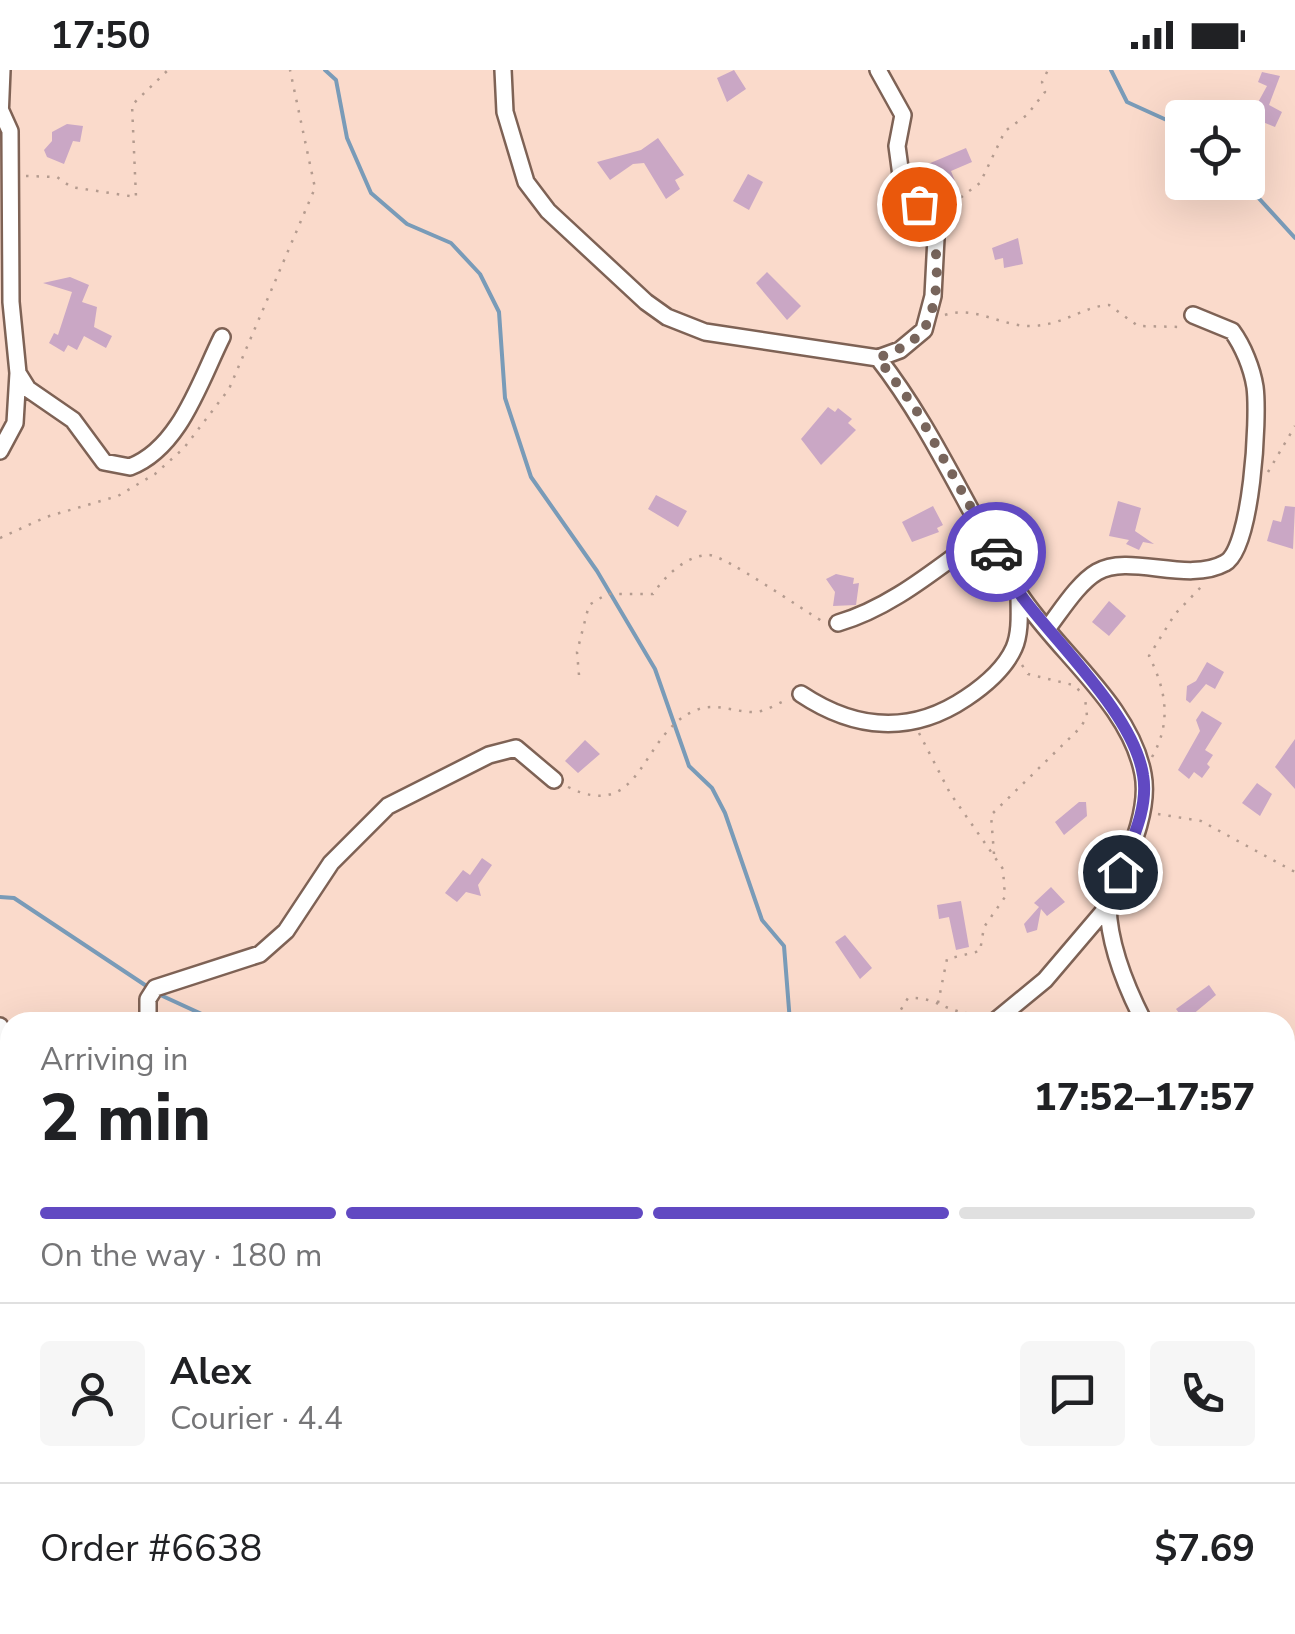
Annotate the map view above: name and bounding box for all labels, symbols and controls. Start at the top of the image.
text: 17:50 [50,10,151,61]
map controls [1165,100,1265,200]
button: locate [1165,100,1265,200]
pin [877,162,962,247]
icon: bag [892,177,947,232]
courier [946,502,1046,602]
icon: car [969,525,1024,580]
pin [1078,830,1163,915]
icon: home [1093,845,1148,900]
text: Arriving in [40,1038,188,1081]
text: 17:52–17:57 [1034,1072,1255,1123]
text: 2 min [40,1074,211,1163]
text: On the way · 180 m [40,1234,322,1277]
button: person [40,1341,145,1446]
button: chat [1020,1341,1125,1446]
button: phone [1150,1341,1255,1446]
text: Alex [170,1346,251,1397]
text: Courier · 4.4 [170,1397,343,1440]
text: Order #6638 [40,1523,262,1574]
text: $7.69 [1154,1523,1255,1574]

